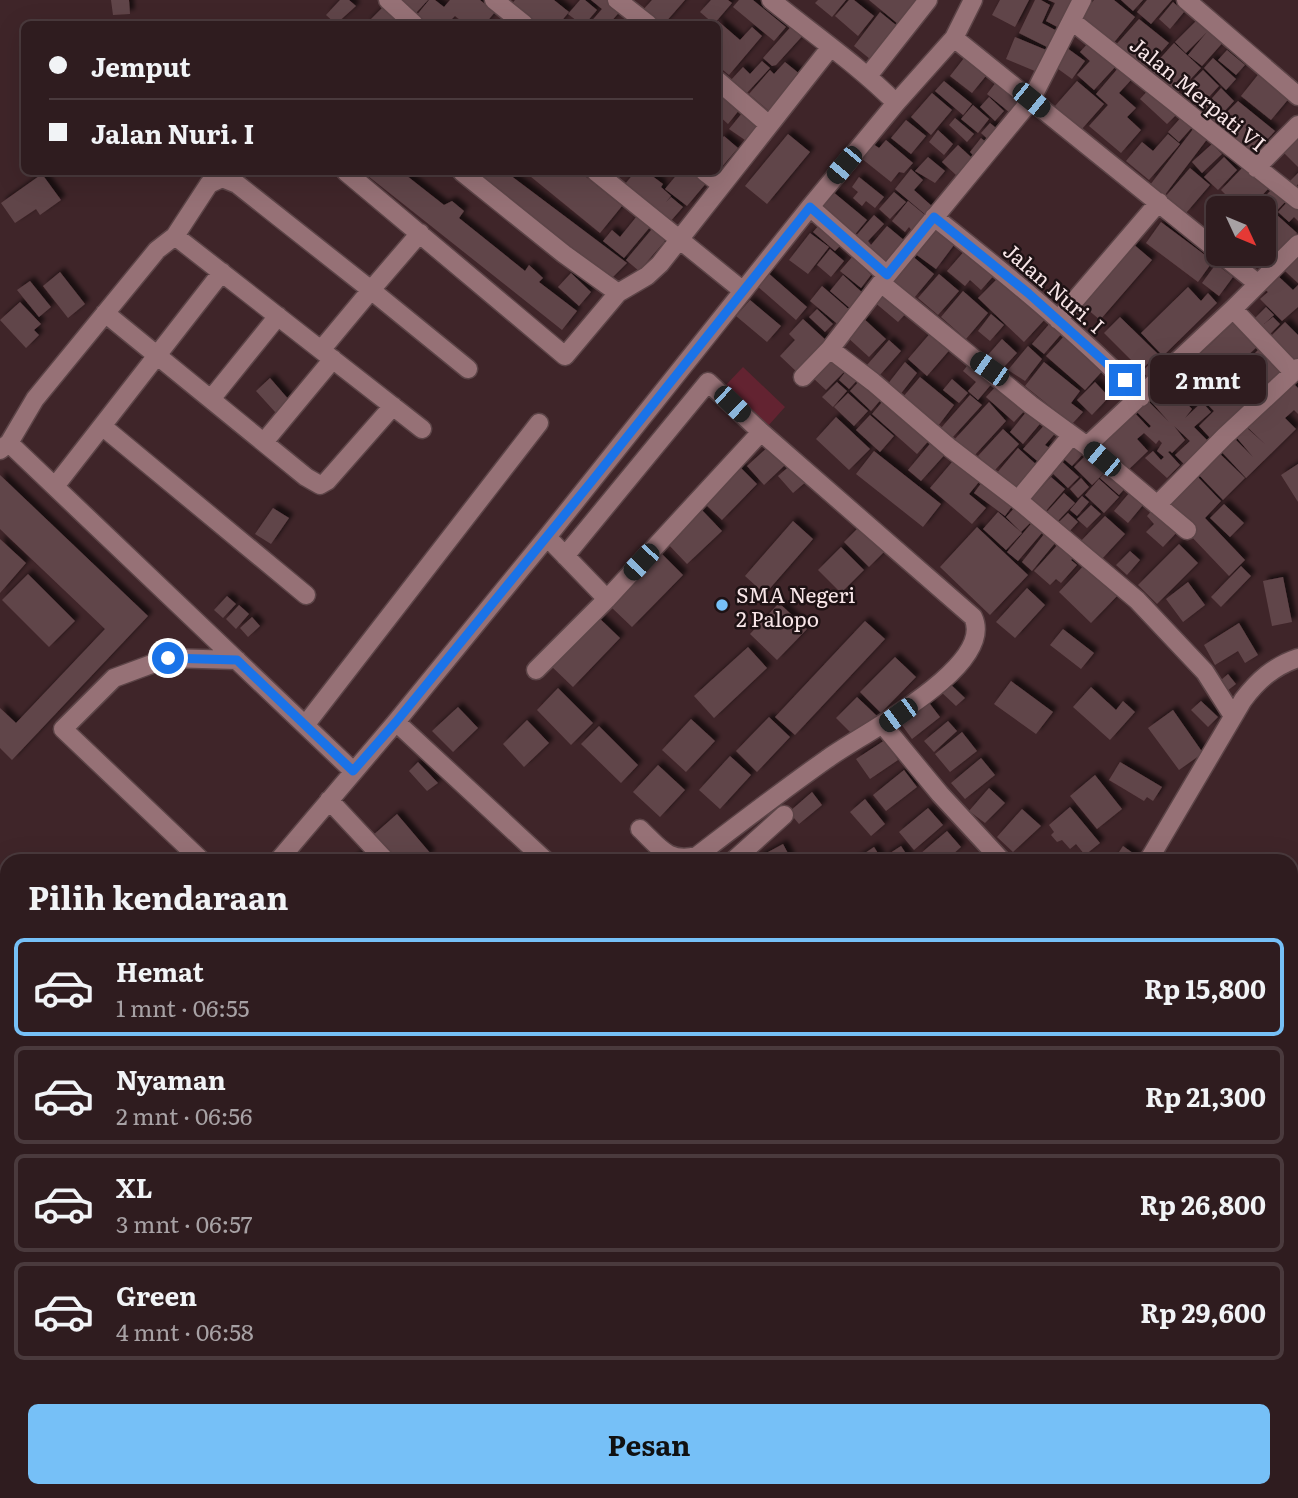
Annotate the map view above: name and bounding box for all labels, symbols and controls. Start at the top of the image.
street label: Jalan Merpati VI [1124,28,1274,158]
text: Jemput [91,46,191,85]
car [1009,79,1054,121]
text: Jalan Nuri. I [91,113,254,152]
car [823,142,866,188]
north arrow [1206,196,1276,266]
map controls [1206,196,1276,266]
street label: Jalan Nuri. I [998,234,1112,340]
car [966,348,1013,390]
callout: 2 mnt [1150,356,1265,404]
text: 2 mnt [1175,362,1241,396]
route end [1109,364,1141,396]
car [710,382,755,426]
car [1080,437,1125,481]
car [619,539,664,585]
place label: SMA Negeri 2 Palopo [736,578,855,633]
marker: SMA Negeri 2 Palopo [714,597,730,613]
route start [152,642,184,674]
car [875,694,922,736]
text: Pilih kendaraan [28,872,288,920]
text: Hemat [116,951,204,990]
icon: car [32,956,95,1019]
text: Rp 15,800 [1144,968,1266,1007]
text: 1 mnt · 06:55 [116,990,249,1024]
text: Nyaman [116,1059,226,1098]
icon: car [32,1064,95,1127]
text: Rp 21,300 [1145,1076,1266,1115]
text: 2 mnt · 06:56 [116,1098,252,1132]
text: XL [116,1167,153,1206]
icon: car [32,1172,95,1235]
text: Rp 26,800 [1140,1184,1266,1223]
text: 3 mnt · 06:57 [116,1206,252,1240]
text: Green [116,1275,197,1314]
icon: car [32,1280,95,1343]
text: Rp 29,600 [1140,1292,1266,1331]
text: 4 mnt · 06:58 [116,1314,254,1348]
button: Pesan [28,1404,1270,1484]

